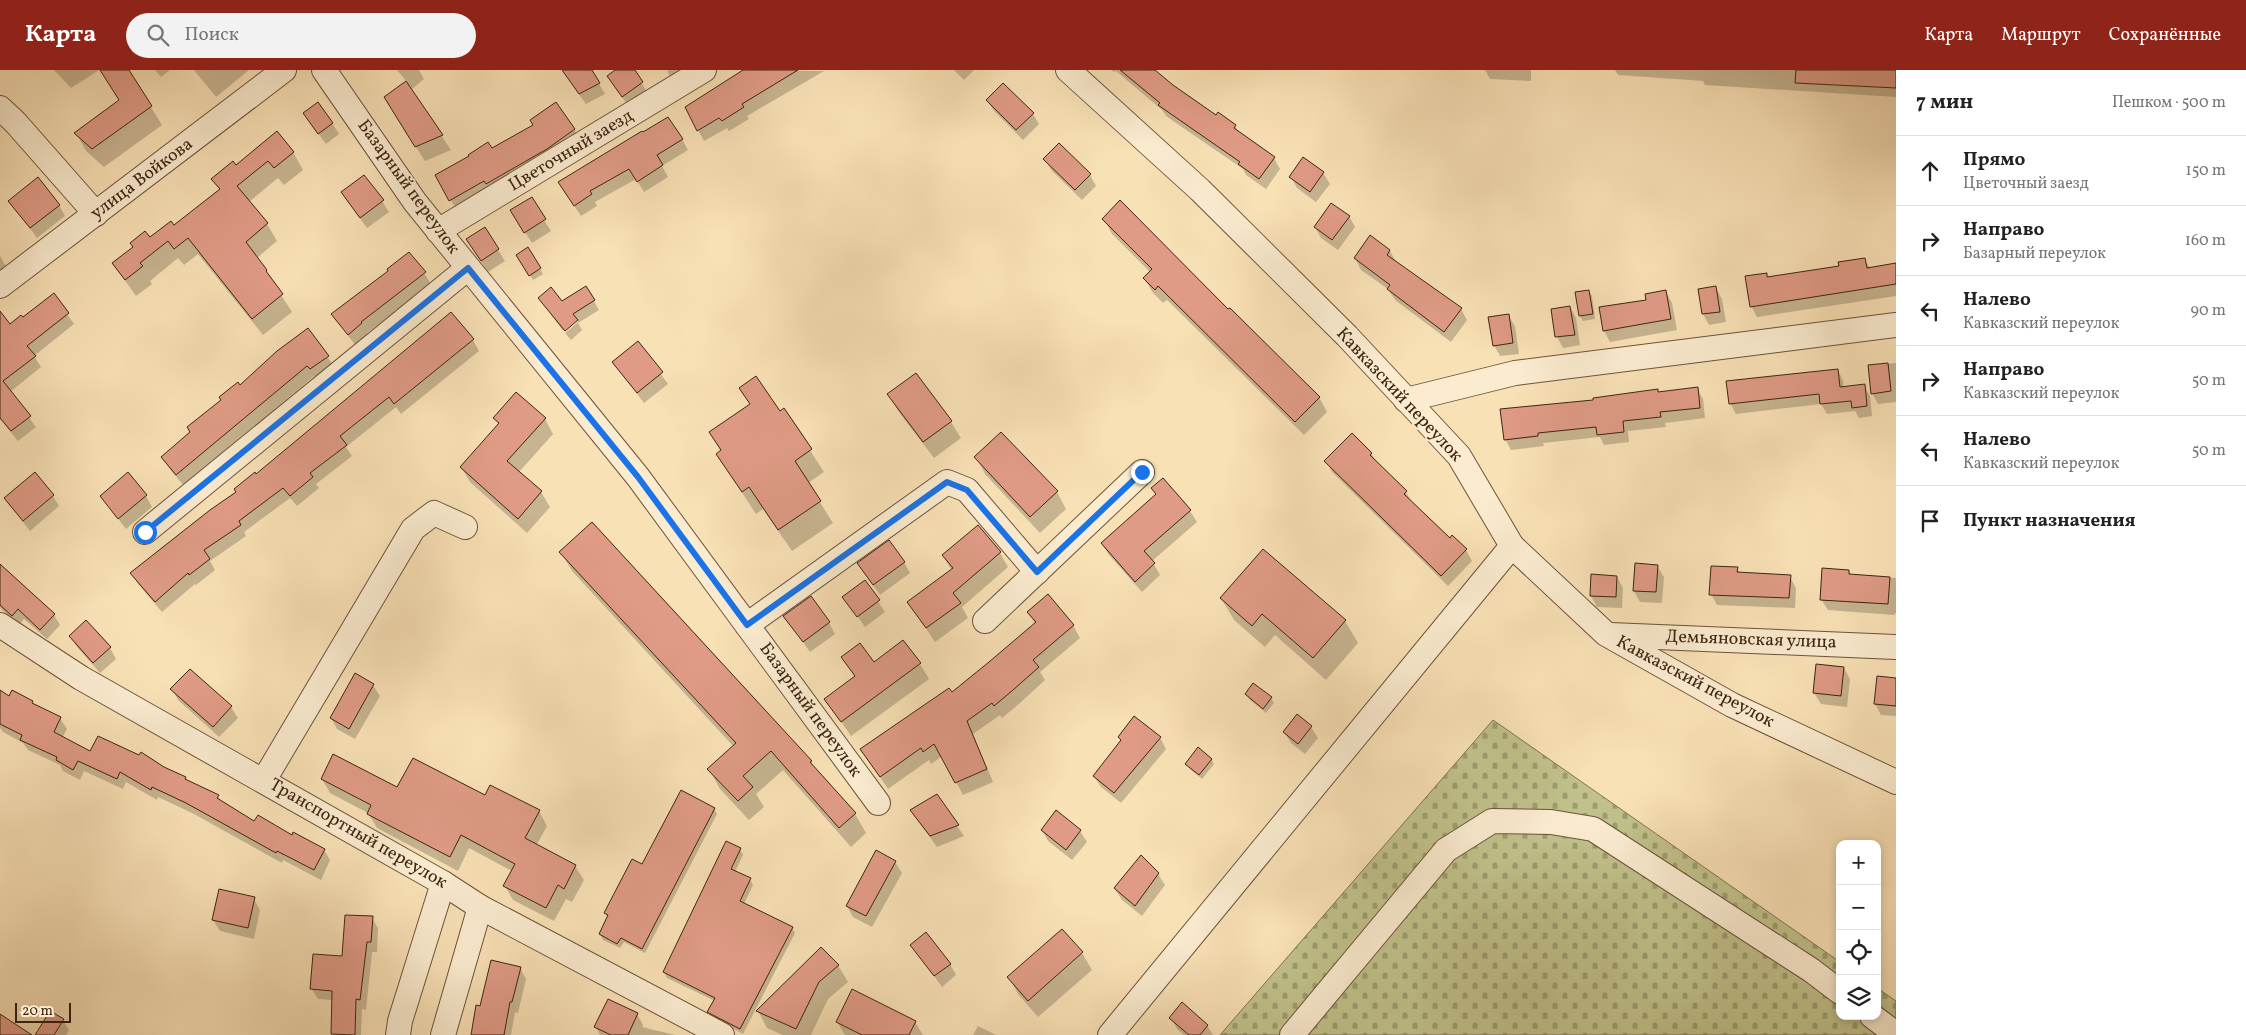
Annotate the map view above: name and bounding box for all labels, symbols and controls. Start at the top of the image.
search box [126,13,476,58]
text: Карта [25,18,96,52]
icon: search [144,21,172,49]
text: Поиск [184,22,239,48]
text: Карта [1924,23,1973,48]
text: Маршрут [2001,23,2081,48]
text: Сохранённые [2109,23,2221,48]
text: 7 мин [1916,88,1973,117]
text: Пешком · 500 m [2112,92,2226,114]
street label: Цветочный заезд [504,104,638,198]
street label: Базарный переулок [351,115,466,260]
street label: улица Войкова [86,132,198,226]
text: Прямо [1963,147,2025,173]
icon: ahead [1916,157,1944,185]
text: 150 m [2185,160,2226,182]
text: Цветочный заезд [1963,173,2089,195]
text: Направо [1963,217,2045,243]
icon: right [1916,227,1944,255]
text: 160 m [2185,230,2226,252]
text: Базарный переулок [1963,243,2106,265]
text: Налево [1963,287,2031,313]
icon: left [1916,297,1944,325]
text: 90 m [2190,300,2226,322]
text: Кавказский переулок [1963,313,2119,335]
street label: Кавказский переулок [1330,322,1468,468]
text: Направо [1963,357,2045,383]
icon: right [1916,367,1944,395]
text: 50 m [2192,370,2226,392]
text: Кавказский переулок [1963,383,2119,405]
text: Налево [1963,427,2031,453]
icon: left [1916,437,1944,465]
text: 50 m [2192,440,2226,462]
text: Кавказский переулок [1963,453,2119,475]
route end [1131,461,1154,484]
icon: arrive [1916,507,1944,535]
text: Пункт назначения [1963,508,2136,534]
route start [134,521,157,544]
street label: Демьяновская улица [1665,625,1837,655]
street label: Кавказский переулок [1612,630,1779,734]
street label: Базарный переулок [753,638,868,783]
street label: Транспортный переулок [264,773,452,895]
map controls [1836,840,1881,1020]
button: + [1836,840,1881,885]
button: − [1836,885,1881,930]
button: locate [1836,930,1881,975]
button: layers [1836,975,1881,1020]
scale bar [15,1000,71,1023]
text: 20 m [22,1002,53,1021]

